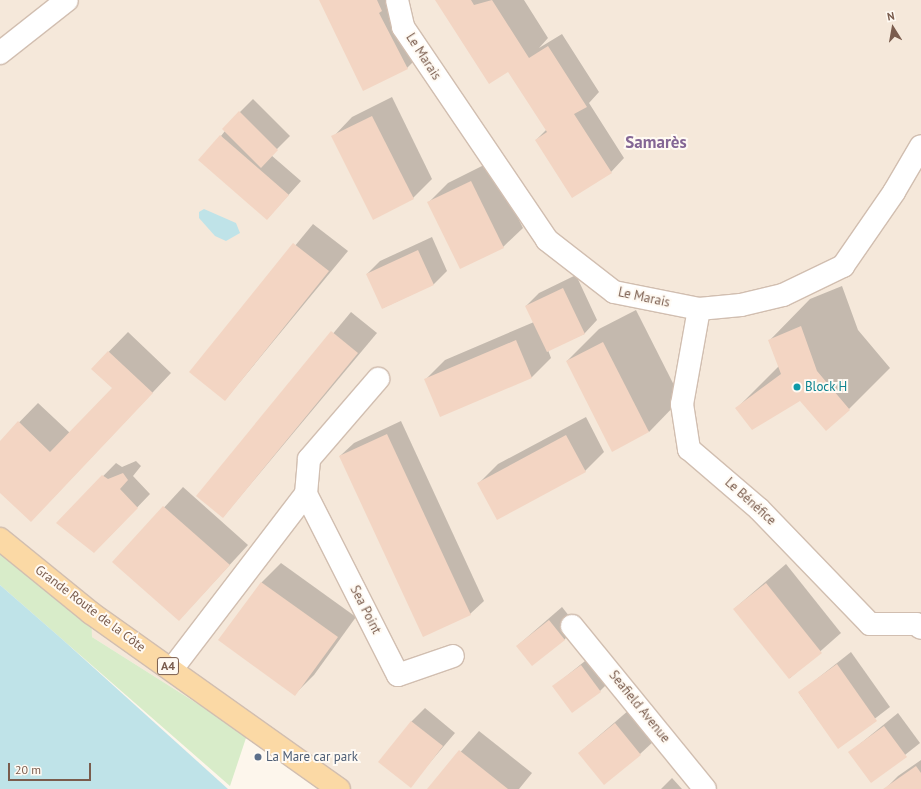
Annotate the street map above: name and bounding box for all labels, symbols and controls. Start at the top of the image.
north arrow [873,8,913,48]
text: N [886,9,896,24]
street label: Le Marais [402,31,444,83]
district label: Samarès [625,133,687,153]
street label: Le Marais [617,285,671,311]
place label: Block H [805,379,848,395]
marker: Block H [792,382,802,392]
street label: Le Bénéfice [721,475,779,529]
street label: Grande Route de la Côte [32,562,148,656]
street label: Sea Point [346,583,384,637]
road number: A4 [156,656,180,676]
street label: Seafield Avenue [605,668,673,746]
place label: La Mare car park [266,749,358,765]
marker: La Mare car park [253,752,263,762]
scale bar [10,755,93,781]
text: 20 m [15,762,41,777]

